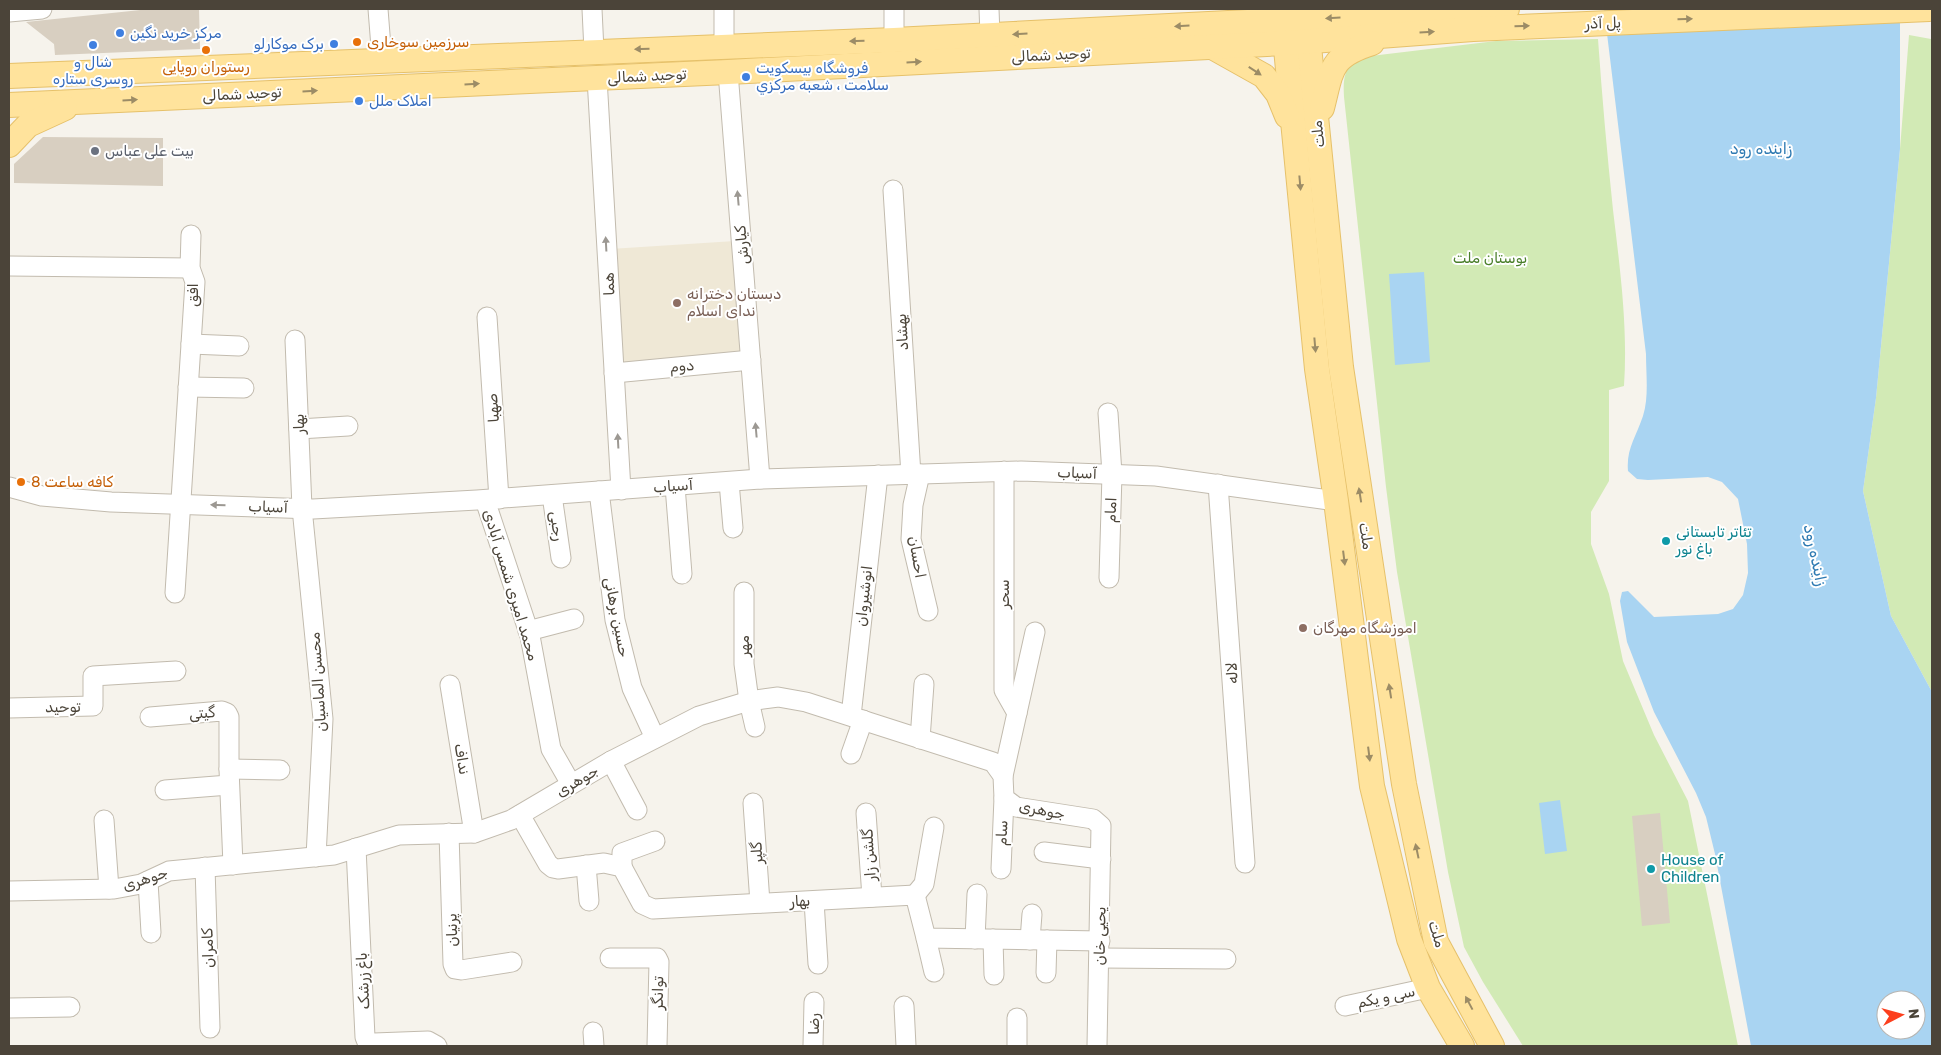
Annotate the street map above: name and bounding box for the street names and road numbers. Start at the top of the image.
street label: پل آذر [1584,13,1622,34]
street label: توحید شمالی [1011,44,1091,66]
street label: توحید شمالی [607,65,687,87]
street label: توحید شمالی [202,83,282,105]
street label: ملت [1308,119,1328,149]
street label: کیارش [731,224,753,265]
street label: هما [599,272,619,296]
street label: افق [184,283,202,307]
street label: بهشاد [892,313,912,351]
street label: دوم [669,356,695,377]
street label: صهبا [483,393,503,423]
street label: بهار [290,413,308,436]
street label: آسیاب [1057,463,1098,483]
street label: آسیاب [652,476,694,496]
street label: آسیاب [248,497,289,517]
street label: امام [1102,497,1121,523]
street label: محمد امیری شمس آبادی [479,507,543,663]
street label: رجبی [546,510,568,542]
street label: ملت [1355,521,1377,551]
street label: احسان [904,535,930,579]
street label: انوشیروان [852,565,877,627]
street label: حسین برهانی [600,575,634,659]
street label: سحر [995,579,1013,610]
street label: محسن الماسیان [306,631,330,733]
street label: مهر [735,635,753,658]
street label: لاله [1222,662,1242,684]
street label: توحید [45,698,81,716]
street label: گیتی [188,703,216,723]
street label: نداف [451,742,473,776]
street label: جوهری [552,761,602,801]
street label: جوهری [1018,797,1066,823]
street label: سام [993,820,1012,846]
street label: گلشن زار [858,828,880,883]
street label: گلپر [747,841,768,866]
street label: جوهری [120,863,170,895]
street label: بهار [788,891,811,911]
street label: یحیی خان [1090,906,1110,966]
street label: پرنیان [442,913,463,947]
street label: ملت [1424,918,1450,950]
street label: کامران [198,927,218,968]
street label: باغ زرشک [353,952,375,1010]
street label: توانگر [649,976,667,1011]
street label: سی و یکم [1355,982,1417,1013]
street label: رضا [805,1013,823,1035]

